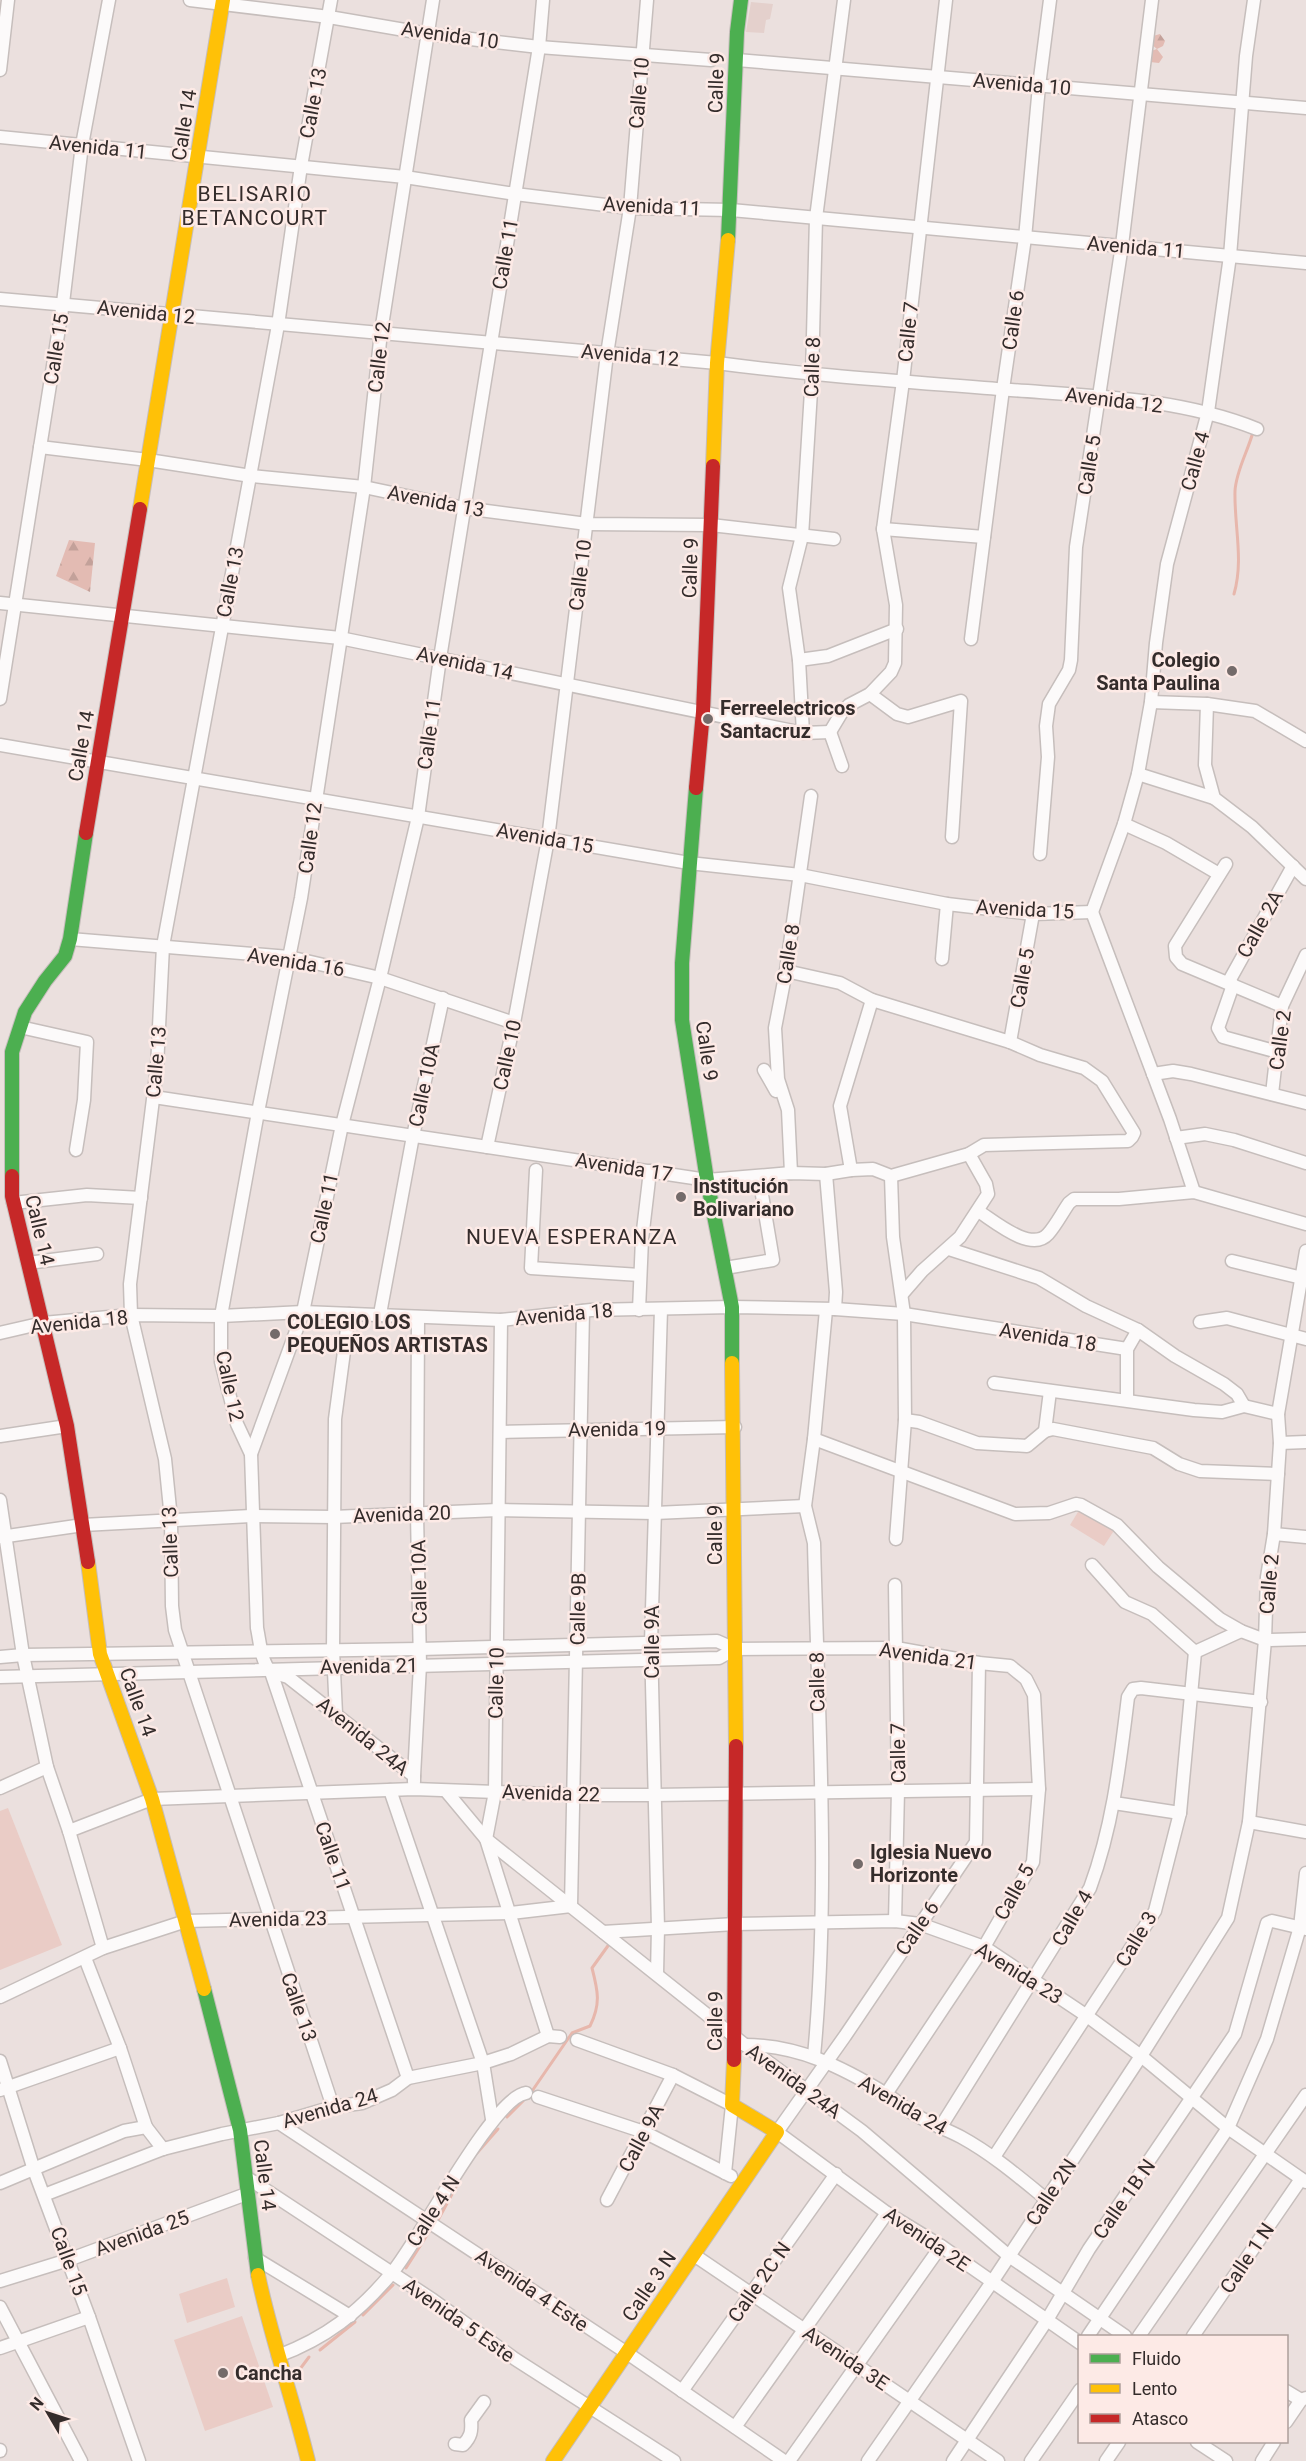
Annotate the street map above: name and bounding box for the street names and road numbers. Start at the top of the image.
street label: Avenida 10 [400,16,500,54]
street label: Calle 9 [703,52,729,114]
street label: Calle 10 [624,56,654,130]
street label: Calle 13 [294,66,332,140]
street label: Avenida 10 [972,68,1072,100]
street label: Calle 14 [167,88,201,162]
street label: Avenida 11 [48,130,148,164]
street label: Avenida 11 [602,191,702,221]
street label: Calle 11 [487,217,523,291]
street label: Avenida 11 [1086,231,1186,263]
street label: Calle 6 [997,288,1029,352]
street label: Avenida 12 [96,295,196,329]
street label: Calle 7 [893,301,923,363]
street label: Calle 15 [39,312,73,386]
street label: Calle 12 [363,320,395,394]
street label: Calle 8 [799,336,825,398]
street label: Avenida 12 [580,339,680,371]
street label: Avenida 12 [1064,382,1164,418]
street label: Calle 4 [1176,429,1214,493]
street label: Calle 5 [1072,433,1106,497]
street label: Avenida 13 [385,480,487,522]
street label: Calle 9 [677,537,703,599]
street label: Calle 10 [564,538,596,612]
street label: Calle 13 [211,545,249,619]
street label: Avenida 14 [414,641,516,685]
street label: Calle 11 [412,697,446,771]
street label: Calle 14 [63,709,99,783]
street label: Calle 12 [293,801,327,875]
street label: Avenida 15 [495,818,595,858]
street label: Calle 2A [1232,886,1288,962]
street label: Avenida 15 [975,894,1075,924]
street label: Calle 8 [771,922,805,986]
street label: Avenida 16 [246,942,346,982]
street label: Calle 5 [1005,946,1039,1010]
street label: Calle 2 [1264,1008,1296,1072]
street label: Calle 10 [488,1017,526,1093]
street label: Calle 9 [691,1019,723,1083]
street label: Calle 13 [141,1025,171,1099]
street label: Calle 10A [403,1041,445,1129]
street label: Avenida 17 [574,1147,674,1187]
street label: Calle 11 [305,1170,343,1246]
street label: Calle 14 [20,1192,60,1268]
street label: Avenida 18 [514,1298,614,1330]
street label: Avenida 18 [29,1305,129,1339]
street label: Avenida 18 [998,1317,1098,1357]
street label: Calle 12 [211,1348,249,1424]
street label: Avenida 19 [568,1416,666,1442]
street label: Avenida 20 [352,1500,452,1528]
street label: Calle 9 [703,1505,727,1565]
street label: Calle 13 [157,1506,183,1578]
street label: Calle 10A [406,1539,432,1625]
street label: Calle 2 [1254,1553,1284,1615]
street label: Calle 9B [565,1572,591,1646]
street label: Calle 9A [640,1605,664,1679]
street label: Avenida 21 [878,1637,978,1675]
street label: Calle 10 [483,1647,509,1719]
street label: Calle 8 [804,1652,830,1712]
street label: Avenida 21 [320,1653,418,1679]
street label: Calle 14 [114,1664,162,1740]
street label: Avenida 24A [312,1692,414,1780]
street label: Calle 7 [885,1723,911,1783]
street label: Avenida 22 [501,1779,601,1807]
street label: Calle 11 [310,1818,356,1894]
street label: Calle 5 [989,1860,1039,1924]
street label: Calle 4 [1046,1886,1098,1950]
street label: Calle 6 [890,1896,944,1960]
street label: Avenida 23 [229,1906,327,1932]
street label: Calle 3 [1110,1907,1162,1971]
street label: Avenida 23 [971,1937,1067,2009]
street label: Calle 13 [276,1969,322,2045]
street label: Calle 9 [702,1991,728,2051]
street label: Avenida 24A [742,2039,846,2123]
street label: Avenida 24 [854,2070,952,2140]
street label: Avenida 24 [279,2083,381,2133]
street label: Calle 9A [613,2100,669,2176]
street label: Calle 14 [249,2138,281,2212]
street label: Calle 2N [1021,2154,1081,2230]
street label: Calle 1B N [1088,2154,1160,2244]
street label: Calle 4 N [401,2171,465,2251]
street label: Avenida 2E [880,2202,974,2276]
street label: Avenida 25 [92,2205,192,2261]
street label: Calle 1 N [1215,2218,1279,2298]
street label: Calle 15 [45,2223,93,2299]
street label: Calle 2C N [723,2237,795,2327]
street label: Avenida 4 Este [471,2243,593,2337]
street label: Calle 3 N [617,2246,681,2326]
street label: Avenida 5 Este [399,2273,519,2367]
street label: Avenida 3E [799,2321,893,2395]

